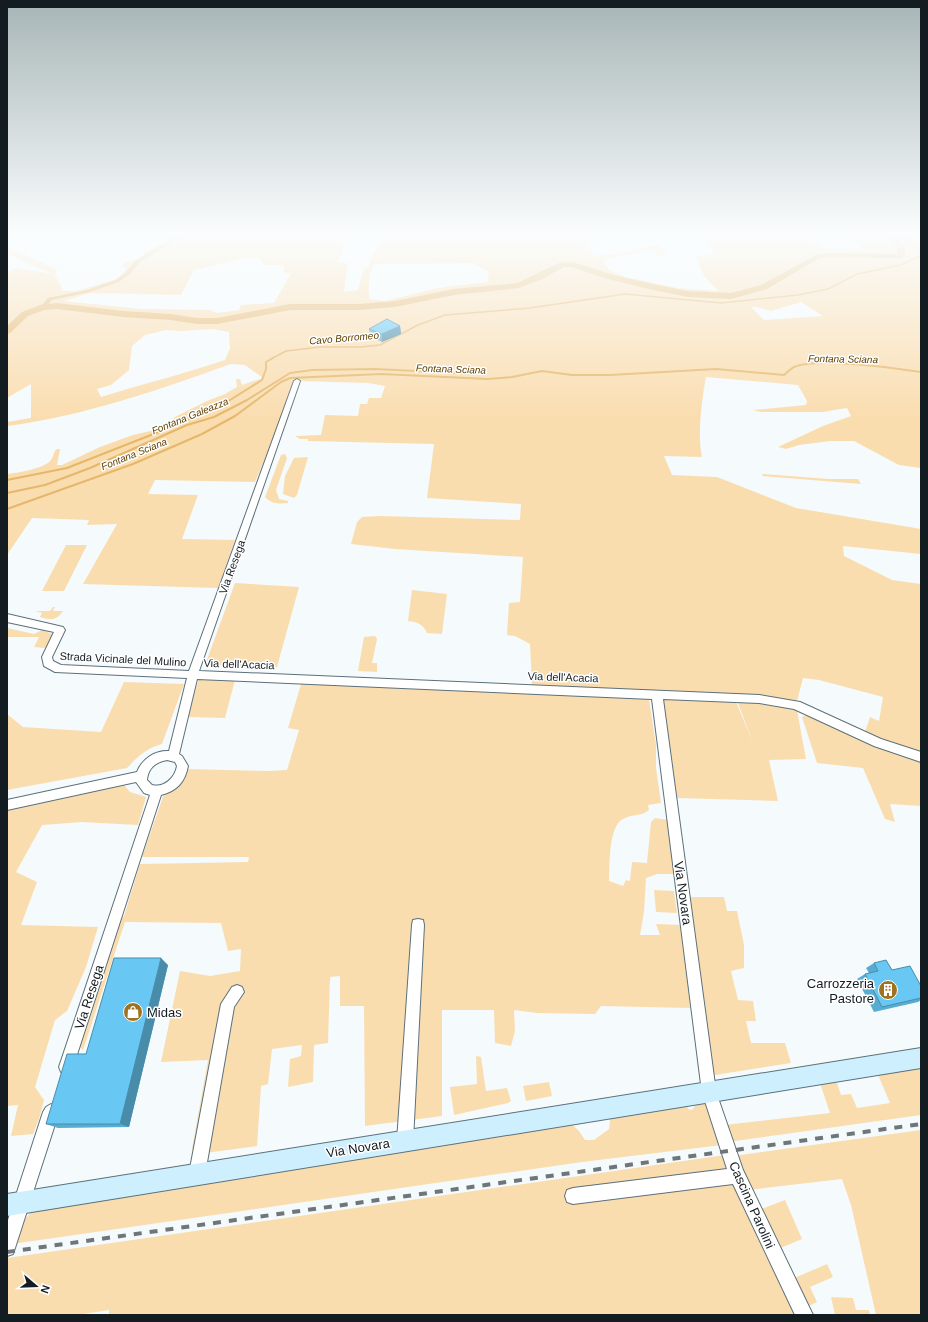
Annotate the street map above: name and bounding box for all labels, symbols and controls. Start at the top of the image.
water label: Cavo Borromeo [309,329,380,347]
water label: Fontana Sciana [808,353,879,365]
water label: Fontana Sciana [416,362,487,376]
water label: Fontana Galeazza [150,395,230,436]
water label: Fontana Sciana [99,436,169,472]
street label: Via Resega [217,537,248,596]
street label: Strada Vicinale del Mulino [59,650,187,668]
street label: Via dell'Acacia [203,657,276,671]
street label: Via dell'Acacia [527,670,600,684]
street label: Via Novara [671,860,695,927]
street label: Via Resega [72,962,107,1031]
place label: Carrozzeria Pastore [807,976,875,1006]
building icon: Carrozzeria Pastore [877,979,899,1001]
shop icon: Midas [122,1001,144,1023]
place label: Midas [147,1005,182,1020]
street label: Via Novara [325,1135,392,1160]
street label: Cascina Parolini [726,1159,778,1251]
north arrow [16,1266,56,1306]
text: N [38,1284,52,1295]

